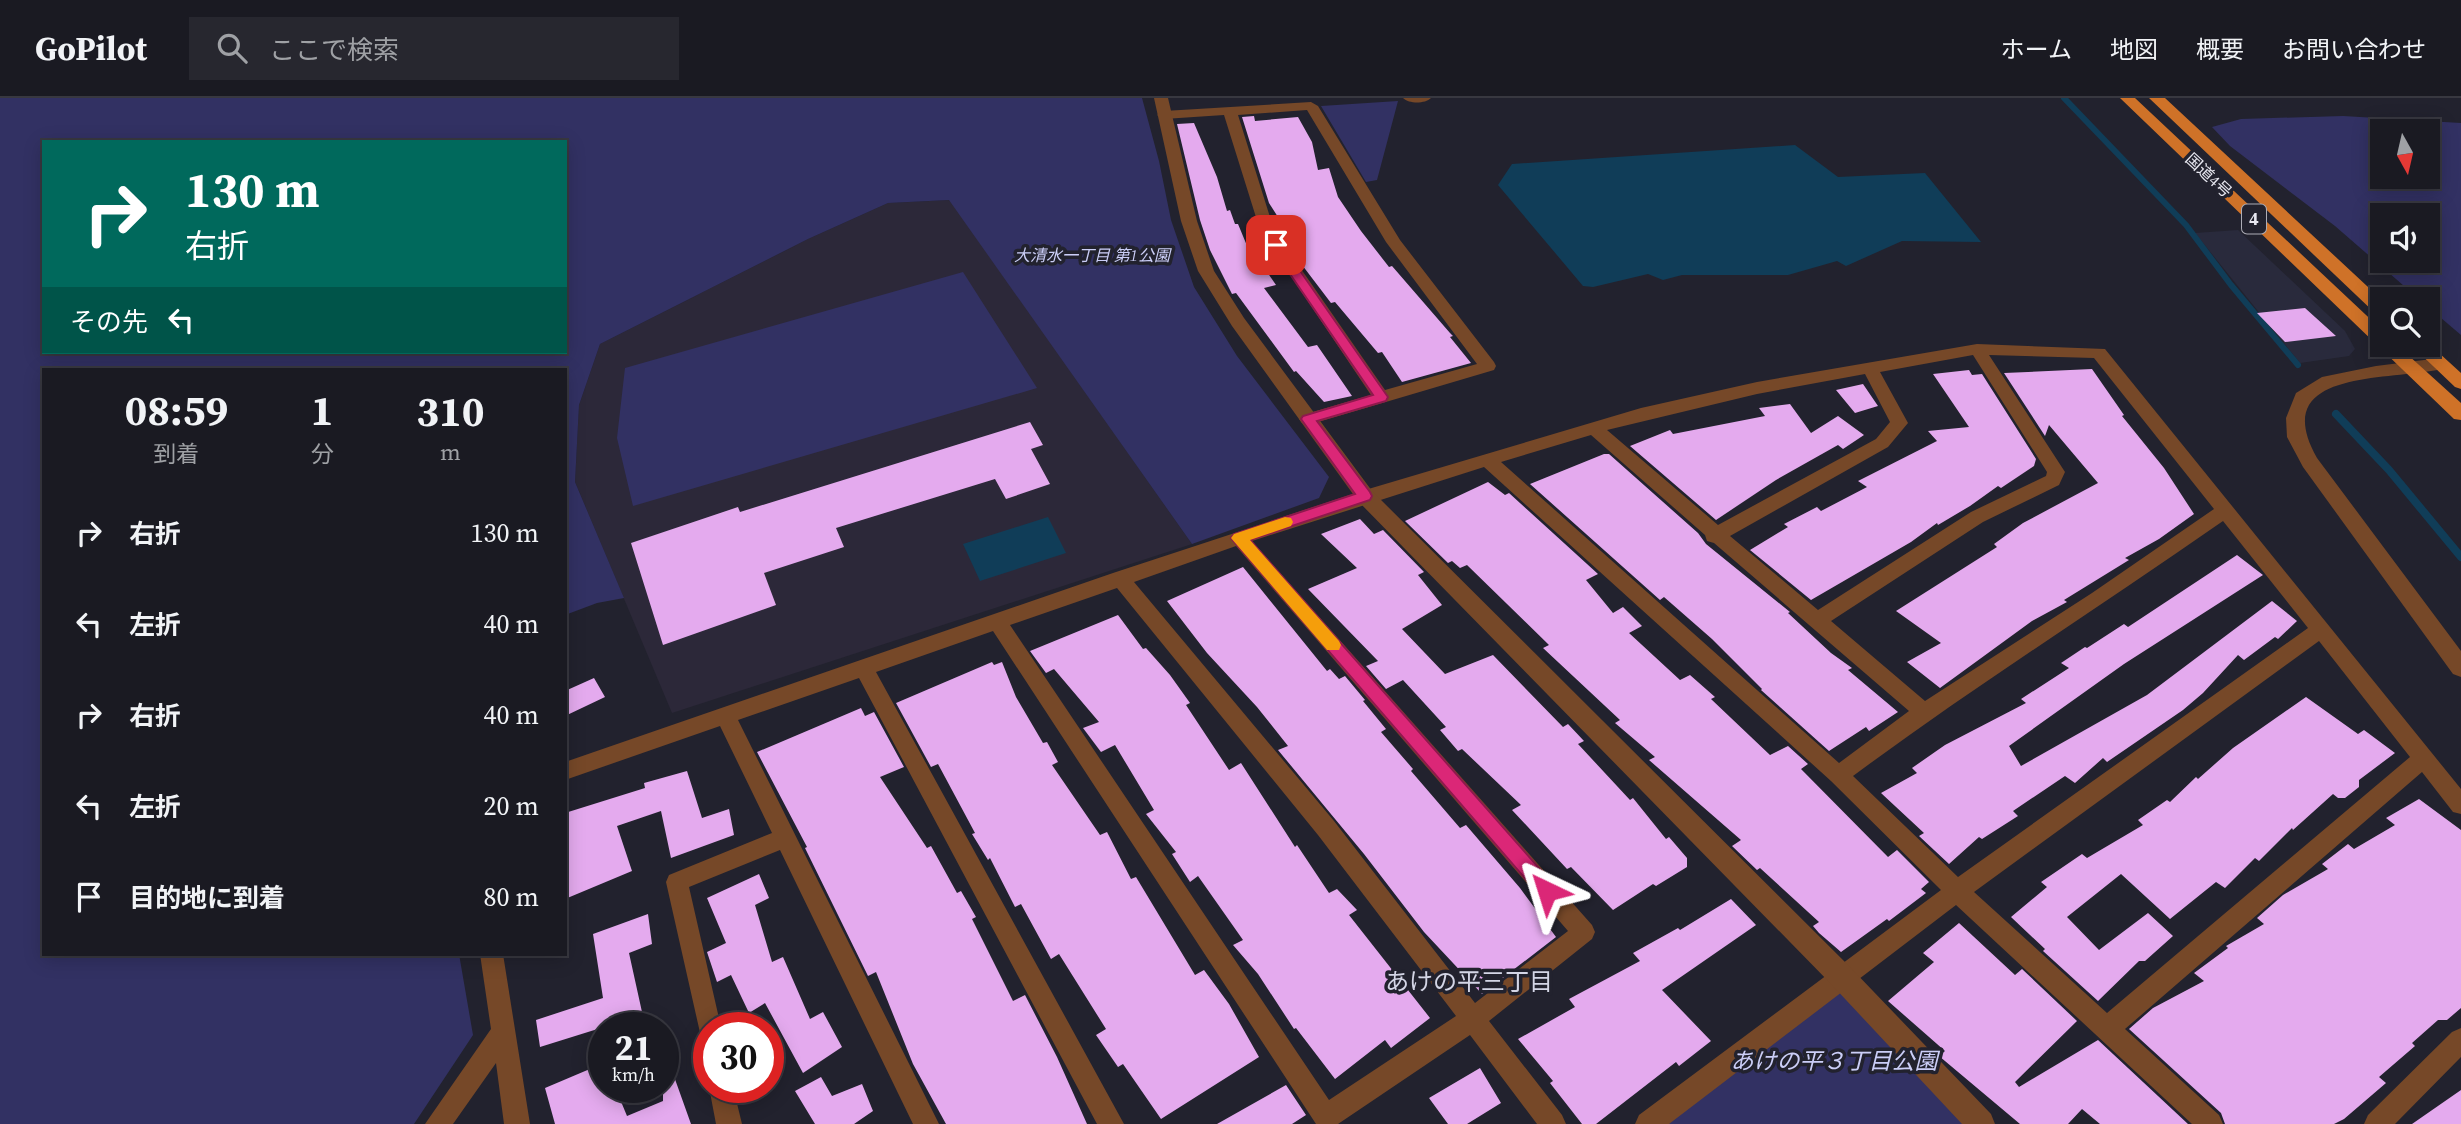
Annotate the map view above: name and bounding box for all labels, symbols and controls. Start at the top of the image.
search box [189,17,679,80]
text: GoPilot [35,26,147,71]
icon: search [213,29,251,67]
text: ここで検索 [269,32,399,68]
text: ホーム [2001,33,2072,66]
text: 地図 [2110,33,2158,66]
text: 概要 [2196,33,2244,66]
text: お問い合わせ [2282,33,2426,66]
north arrow [2370,119,2440,189]
map controls [2370,119,2440,357]
street label: 国道4号 [2181,148,2237,202]
text: 130 m [185,156,320,223]
icon: right [70,168,161,259]
button: sound [2370,203,2440,273]
road number: 4 [2242,204,2266,234]
pin [1246,215,1306,275]
text: 右折 [185,224,249,268]
icon: arrive [1257,226,1295,264]
park label: 大清水一丁目 第1公園 [1014,244,1172,266]
button: search [2370,287,2440,357]
icon: left [162,301,200,339]
text: その先 [70,304,148,340]
text: 08:59 [125,381,228,439]
text: 1 [311,381,334,439]
text: 310 [416,382,484,440]
text: m [440,436,461,468]
text: 到着 [153,438,199,470]
text: 分 [311,438,334,470]
icon: right [70,514,108,552]
text: 130 m [471,515,539,551]
text: 右折 [129,516,181,552]
icon: left [70,605,108,643]
text: 40 m [484,606,539,642]
text: 左折 [129,607,181,643]
icon: right [70,696,108,734]
text: 40 m [484,697,539,733]
text: 右折 [129,698,181,734]
icon: left [70,787,108,825]
text: 20 m [484,788,539,824]
text: 左折 [129,789,181,825]
position arrow [1510,854,1584,928]
icon: arrive [70,878,108,916]
text: 80 m [484,879,539,915]
text: 目的地に到着 [129,880,285,916]
district label: あけの平三丁目 [1385,965,1553,998]
speed limit sign: 30 [693,1012,784,1103]
text: 21 [615,1024,652,1072]
park label: あけの平３丁目公園 [1731,1045,1941,1077]
text: km/h [612,1062,655,1087]

